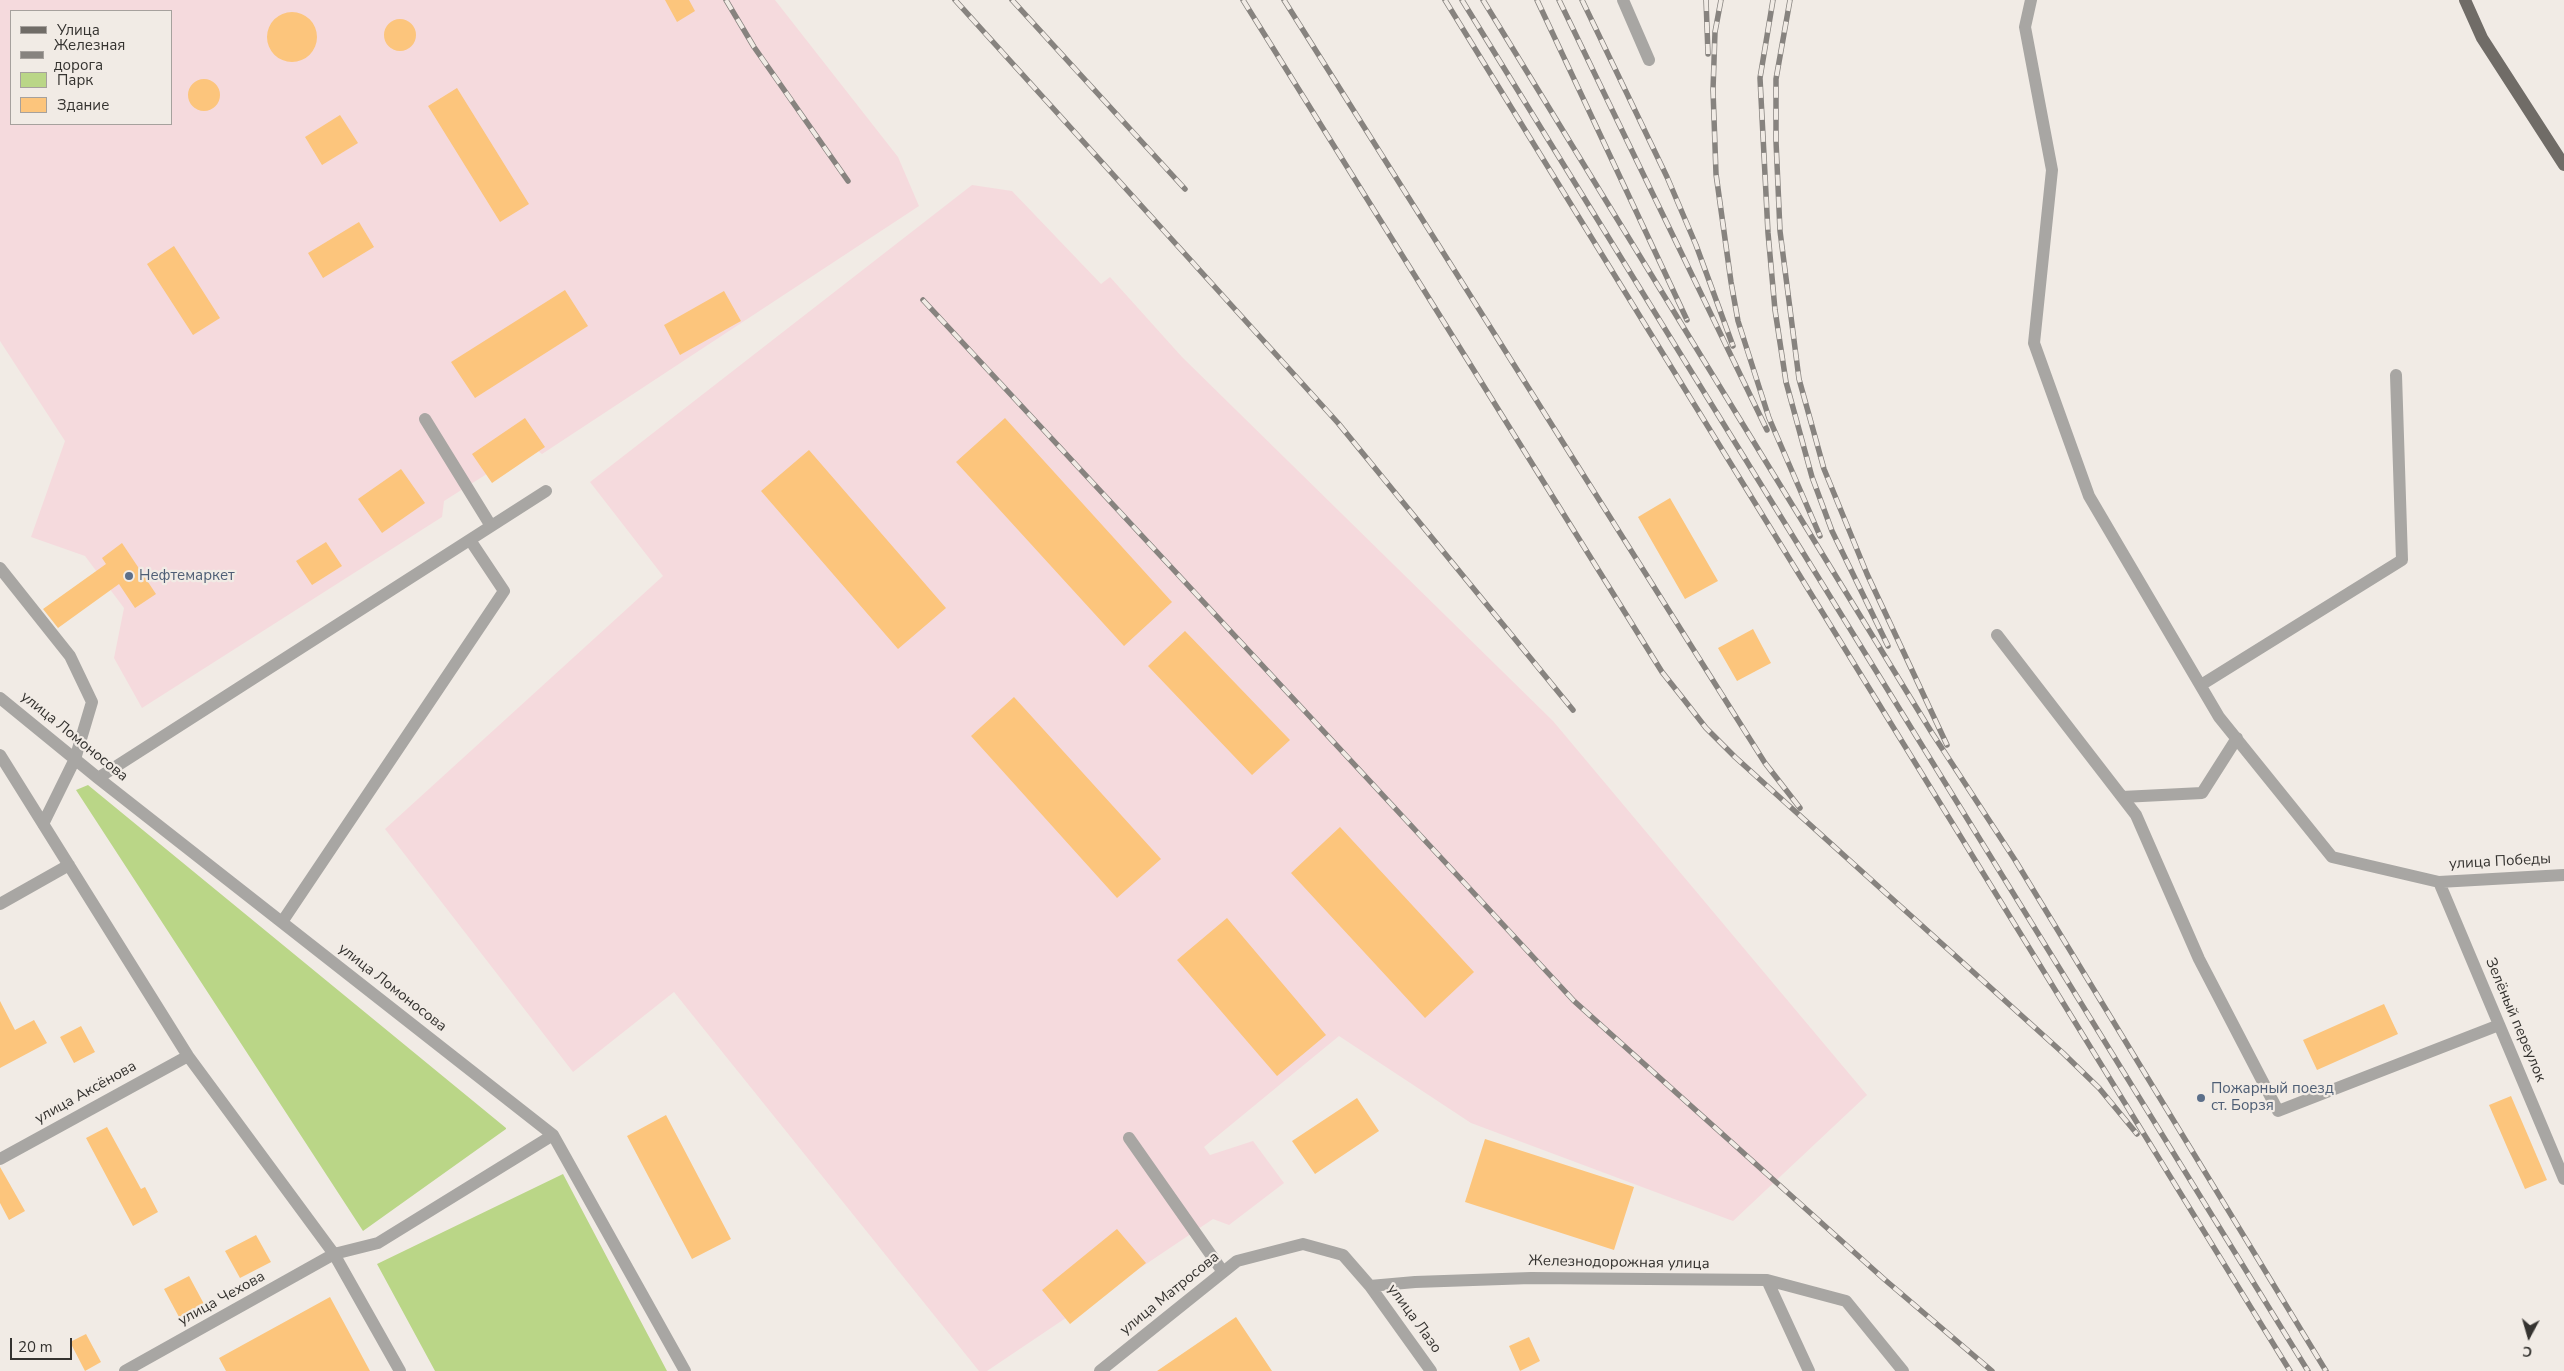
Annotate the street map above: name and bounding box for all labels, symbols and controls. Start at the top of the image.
legend [10,10,172,125]
text: Улица [57,20,100,40]
text: Железная дорога [54,35,125,75]
text: Парк [57,70,93,90]
text: Здание [57,95,109,115]
place label: Нефтемаркет [139,567,235,585]
marker: Нефтемаркет [123,570,135,582]
street label: улица Ломоносова [17,688,131,786]
street label: улица Победы [2449,850,2551,874]
street label: улица Ломоносова [334,940,450,1036]
street label: Зелёный переулок [2481,955,2549,1085]
street label: улица Аксёнова [32,1058,140,1128]
place label: Пожарный поезд ст. Борзя [2211,1080,2334,1115]
marker: Пожарный поезд ст. Борзя [2195,1092,2207,1104]
street label: улица Матросова [1117,1248,1223,1340]
street label: Железнодорожная улица [1528,1252,1710,1274]
street label: улица Чехова [175,1268,269,1330]
street label: улица Лазо [1383,1281,1445,1357]
north arrow [2504,1311,2554,1361]
scale bar [12,1328,75,1360]
text: 20 m [18,1337,53,1357]
text: С [2522,1341,2533,1361]

